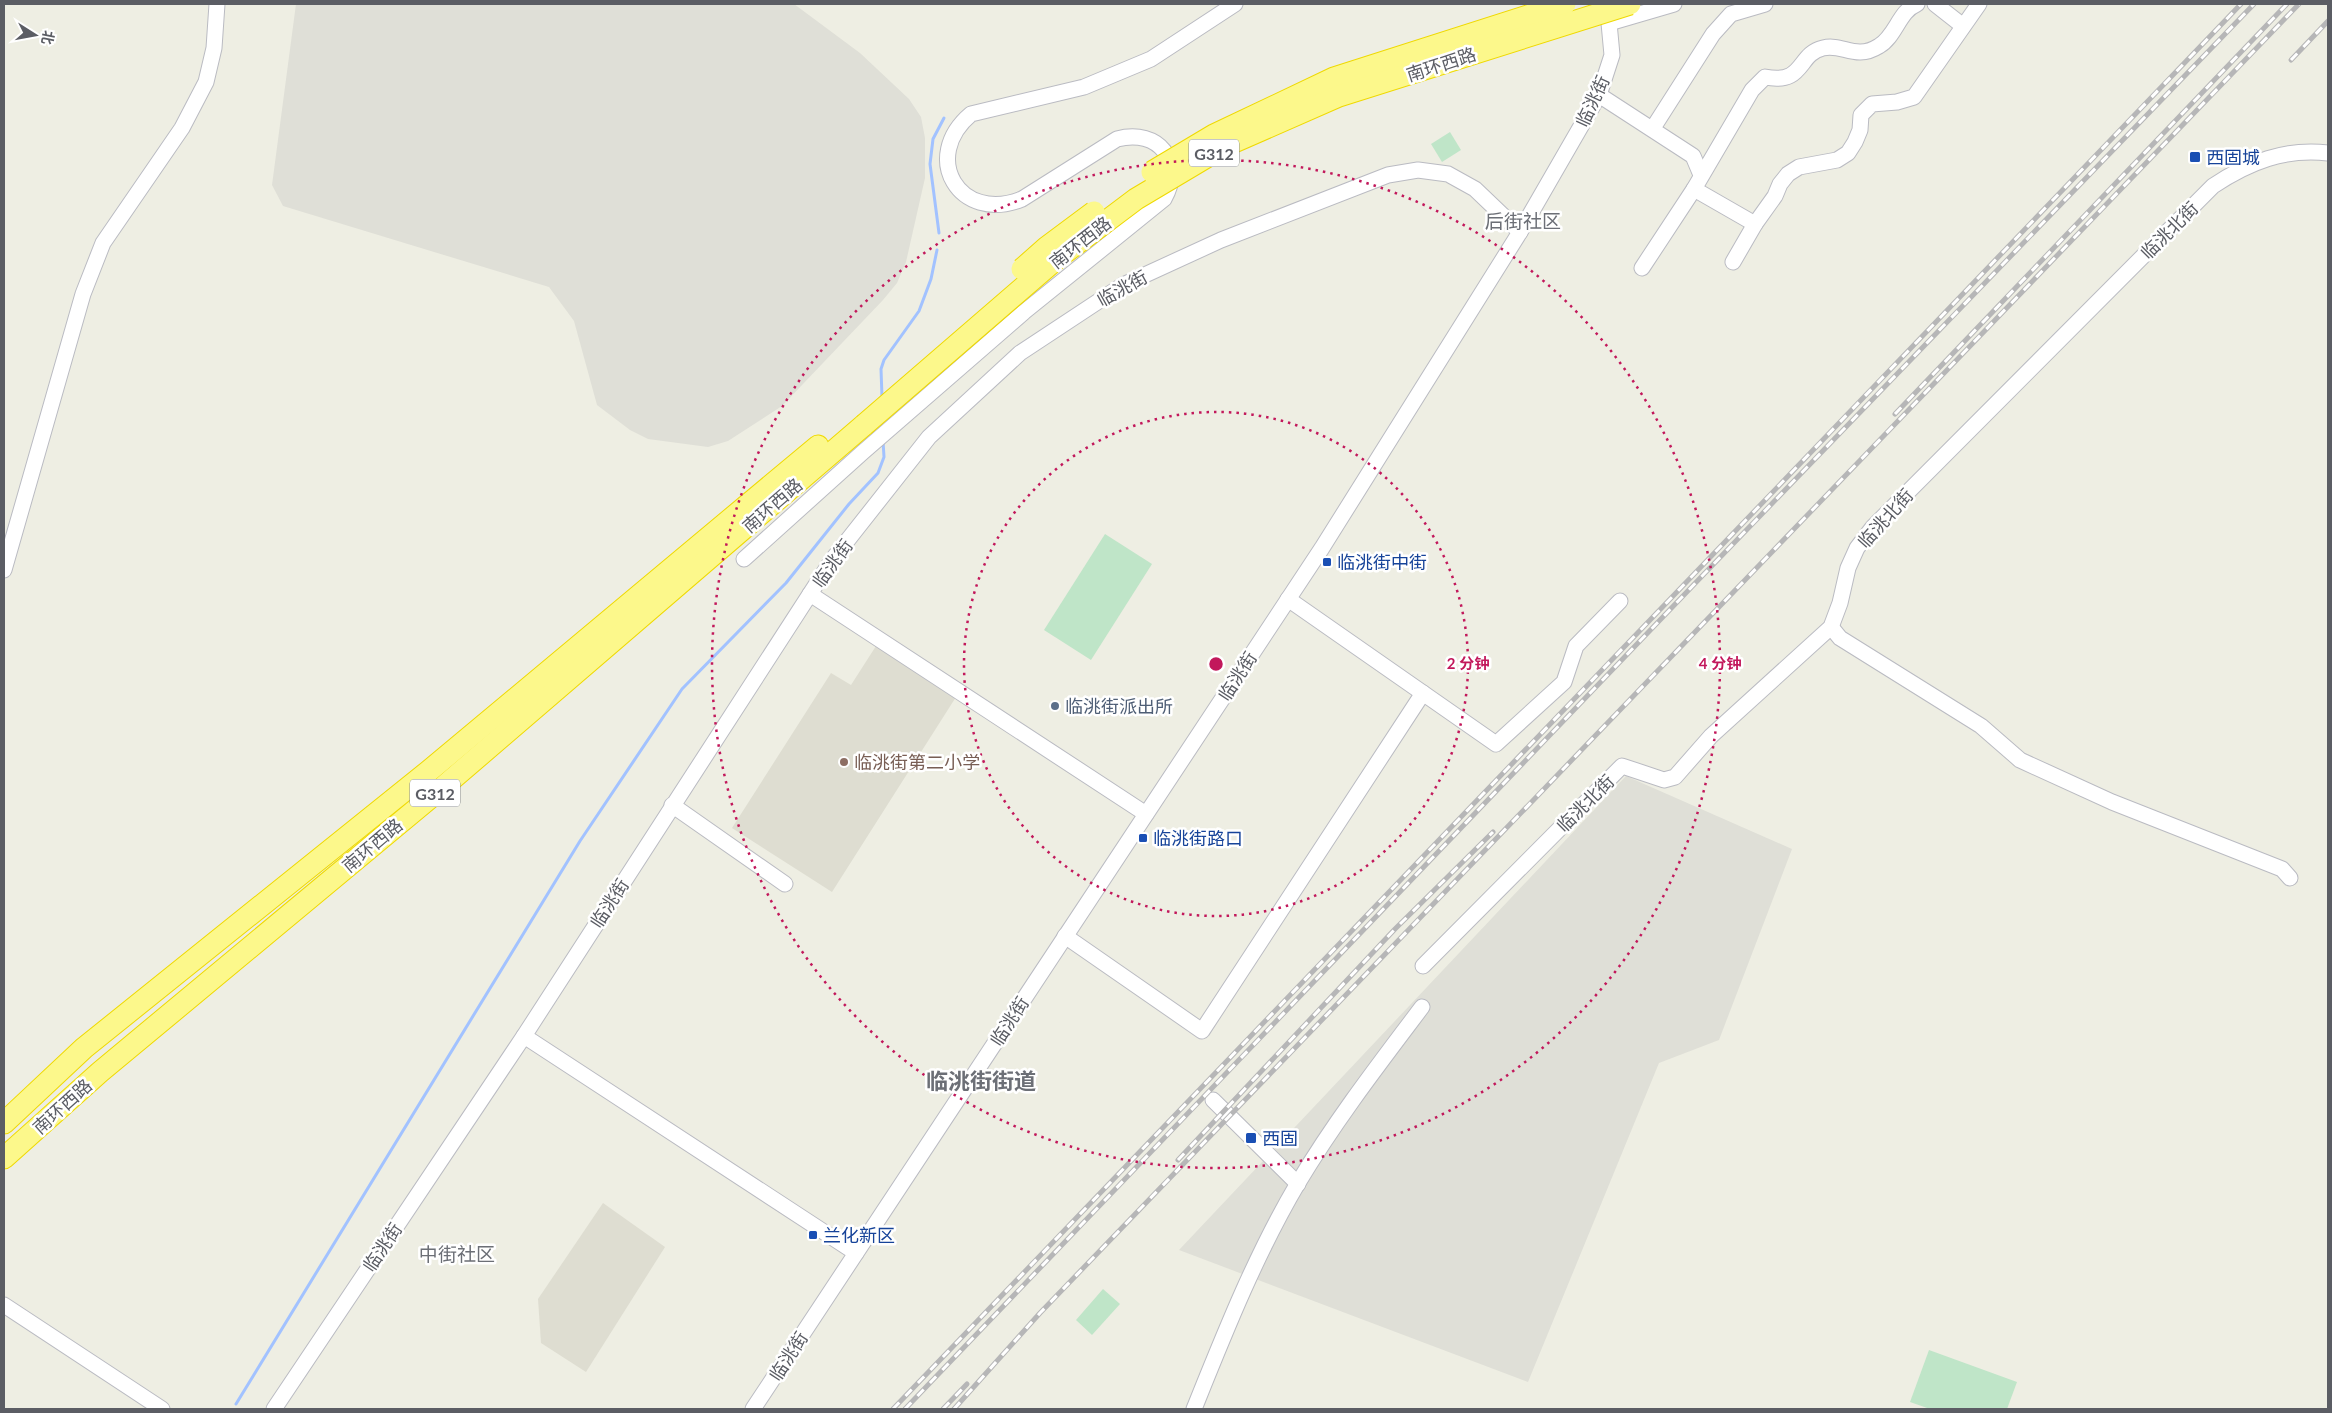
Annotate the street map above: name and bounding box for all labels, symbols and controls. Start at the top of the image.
north arrow [10,10,60,60]
text: 北 [39,29,58,46]
street label: 南环西路 [1403,42,1479,86]
street label: 临洮街 [1571,72,1613,130]
road number: G312 [1189,140,1239,167]
place label: 西固城 [2206,146,2260,168]
marker: 西固城 [2188,150,2202,164]
street label: 临洮北街 [2136,197,2202,263]
district label: 后街社区 [1485,209,1561,232]
street label: 南环西路 [1045,211,1115,273]
street label: 临洮街 [1093,265,1151,311]
street label: 南环西路 [738,473,806,537]
street label: 临洮北街 [1853,484,1917,552]
street label: 临洮街 [807,535,857,591]
place label: 临洮街中街 [1337,551,1427,573]
marker: 临洮街中街 [1321,556,1333,568]
street label: 临洮街 [1213,647,1261,705]
text: 2 分钟 [1447,654,1489,672]
text: 4 分钟 [1699,654,1741,672]
centre of rings [1207,655,1225,673]
place label: 临洮街派出所 [1065,695,1173,717]
marker: 临洮街派出所 [1049,700,1061,712]
place label: 临洮街第二小学 [854,751,980,773]
marker: 临洮街第二小学 [838,756,850,768]
street label: 临洮北街 [1552,770,1618,836]
road number: G312 [410,780,460,806]
street label: 南环西路 [337,813,407,877]
place label: 临洮街路口 [1153,827,1243,849]
marker: 临洮街路口 [1137,832,1149,844]
street label: 临洮街 [585,874,633,932]
street label: 临洮街 [985,992,1033,1050]
district label: 临洮街街道 [926,1067,1036,1094]
street label: 南环西路 [28,1074,96,1138]
place label: 西固 [1262,1127,1298,1149]
marker: 西固 [1244,1131,1258,1145]
street label: 临洮街 [358,1218,406,1276]
place label: 兰化新区 [823,1224,895,1246]
marker: 兰化新区 [807,1229,819,1241]
district label: 中街社区 [419,1242,495,1265]
street label: 临洮街 [764,1327,812,1385]

